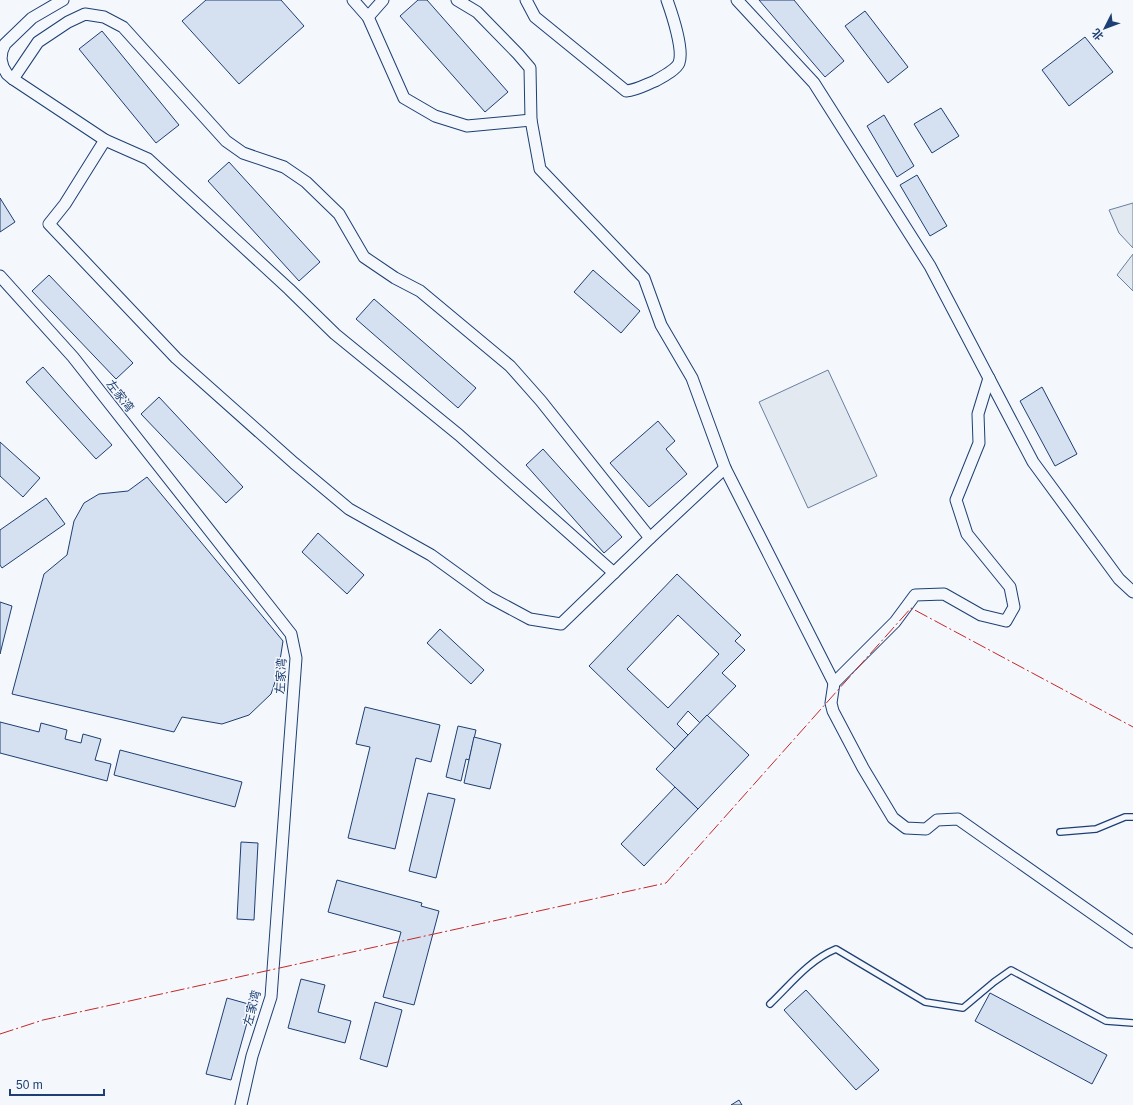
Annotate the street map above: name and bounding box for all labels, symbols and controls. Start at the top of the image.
north arrow [1085,8,1125,48]
text: 北 [1089,27,1106,43]
street label: 左家湾 [103,378,137,414]
street label: 左家湾 [273,658,289,694]
street label: 左家湾 [241,989,263,1027]
scale bar [10,1071,104,1097]
text: 50 m [16,1078,43,1092]

